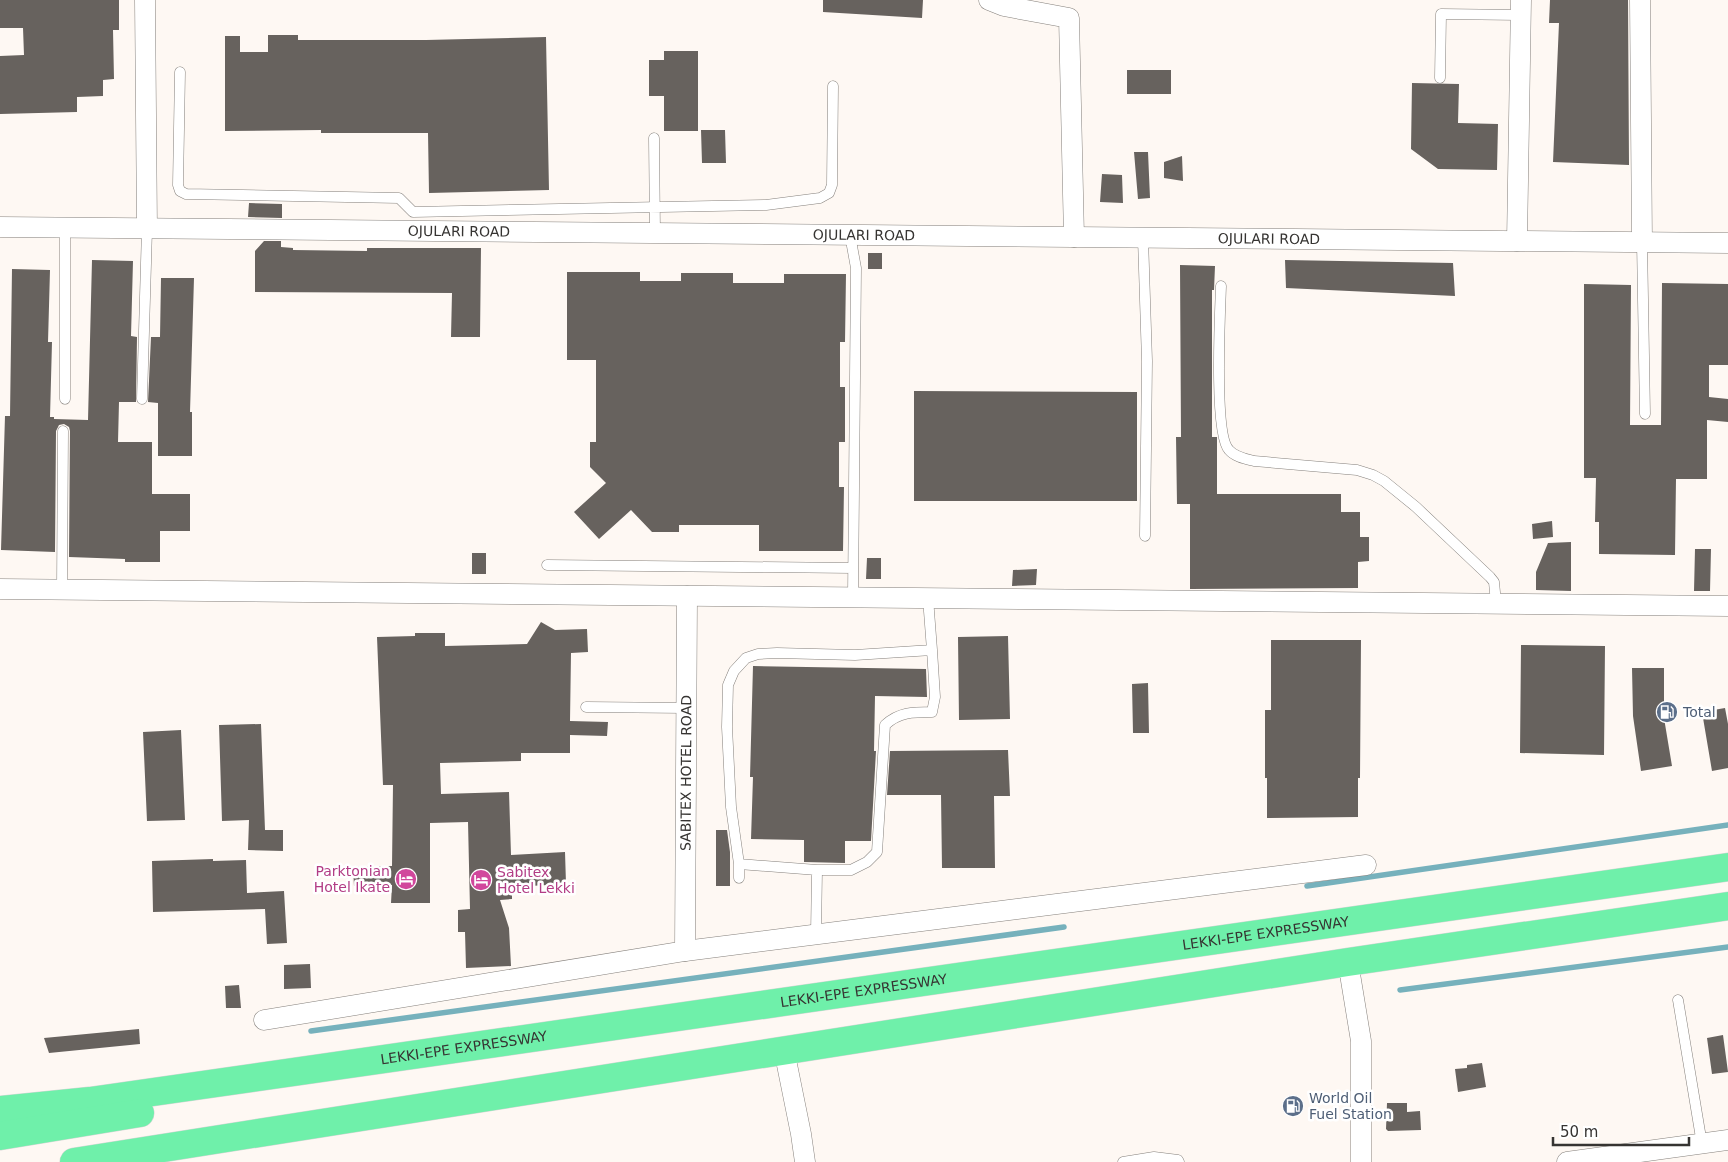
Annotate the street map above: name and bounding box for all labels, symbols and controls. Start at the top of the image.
street label: OJULARI ROAD [408,223,510,240]
street label: OJULARI ROAD [813,227,915,243]
street label: OJULARI ROAD [1218,230,1320,247]
street label: SABITEX HOTEL ROAD [678,695,694,851]
fuel station icon: Total [1655,700,1679,724]
place label: Total [1682,704,1716,720]
place label: Parktonian Hotel Ikate [314,863,390,895]
place label: Sabitex Hotel Lekki [497,864,575,896]
hotel icon: Parktonian Hotel Ikate [394,867,418,891]
hotel icon: Sabitex Hotel Lekki [469,868,493,892]
street label: LEKKI-EPE EXPRESSWAY [1181,913,1350,953]
street label: LEKKI-EPE EXPRESSWAY [779,971,949,1010]
street label: LEKKI-EPE EXPRESSWAY [379,1028,549,1067]
place label: World Oil Fuel Station [1309,1090,1392,1122]
fuel station icon: World Oil Fuel Station [1281,1094,1305,1118]
scale bar [1553,1114,1689,1146]
text: 50 m [1560,1123,1598,1141]

